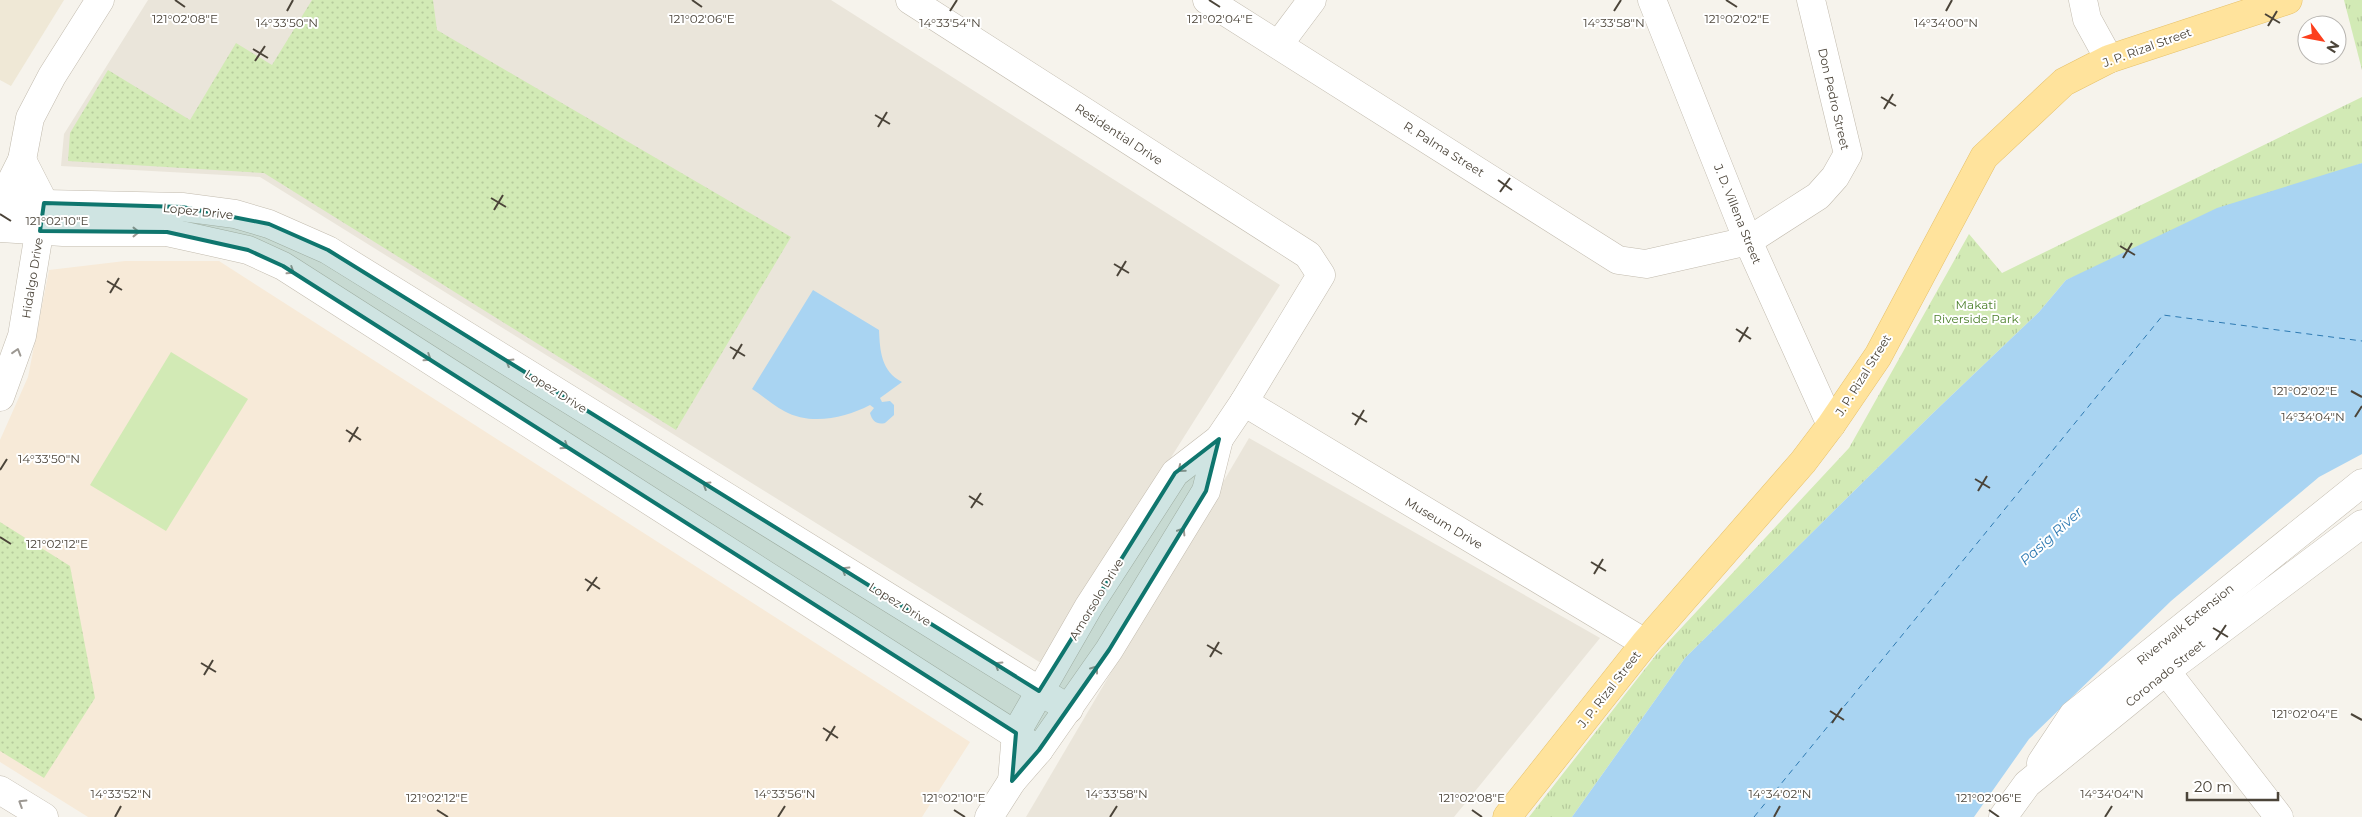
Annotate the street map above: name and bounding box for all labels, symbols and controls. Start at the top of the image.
text: 121°02'08"E [152,11,218,26]
text: 121°02'06"E [669,11,735,26]
text: 121°02'04"E [1187,11,1253,26]
text: 121°02'02"E [1704,11,1770,26]
text: 14°33'50"N [256,15,318,30]
text: 14°33'54"N [919,15,981,30]
text: 14°33'58"N [1583,15,1645,30]
text: 14°34'00"N [1914,15,1978,30]
north arrow [2297,15,2347,65]
street label: J. P. Rizal Street [2100,24,2194,70]
text: N [2322,37,2344,56]
street label: Don Pedro Street [1815,47,1853,152]
street label: Residential Drive [1072,100,1166,168]
street label: R. Palma Street [1401,118,1487,180]
street label: J. D. Villena Street [1711,161,1765,266]
street label: Lopez Drive [162,200,234,222]
text: 121°02'10"E [25,213,89,228]
one-way arrow [132,227,140,237]
street label: Hidalgo Drive [18,236,46,320]
one-way arrow [286,265,295,274]
park label: Makati Riverside Park [1933,297,2019,326]
street label: J. P. Rizal Street [1831,331,1894,419]
one-way arrow [12,348,22,356]
one-way arrow [423,352,432,362]
one-way arrow [505,359,514,369]
street label: Lopez Drive [522,366,590,416]
text: 121°02'02"E [2272,383,2338,398]
text: 14°34'04"N [2281,409,2345,424]
one-way arrow [560,440,569,449]
text: 14°33'50"N [18,451,80,466]
one-way arrow [1177,463,1186,472]
one-way arrow [703,481,712,491]
street label: Museum Drive [1402,494,1486,552]
water label: Pasig River [2016,503,2086,569]
one-way arrow [1175,528,1185,537]
text: 121°02'12"E [26,536,88,551]
street label: Amorsolo Drive [1066,556,1126,642]
one-way arrow [841,567,850,576]
street label: Lopez Drive [866,579,934,629]
street label: Riverwalk Extension [2133,580,2237,668]
street label: Coronado Street [2122,636,2208,710]
street label: J. P. Rizal Street [1574,648,1644,731]
one-way arrow [994,661,1003,671]
one-way arrow [1089,665,1098,675]
text: 121°02'04"E [2272,706,2338,721]
scale bar [2187,770,2278,802]
text: 20 m [2194,777,2232,796]
text: 14°33'52"N [91,786,151,801]
text: 14°33'56"N [754,786,816,801]
text: 14°33'58"N [1086,786,1148,801]
text: 14°34'02"N [1749,786,1811,801]
text: 14°34'04"N [2080,786,2144,801]
text: 121°02'12"E [406,790,468,805]
text: 121°02'10"E [922,790,986,805]
text: 121°02'08"E [1439,790,1505,805]
text: 121°02'06"E [1956,790,2022,805]
one-way arrow [18,800,27,810]

